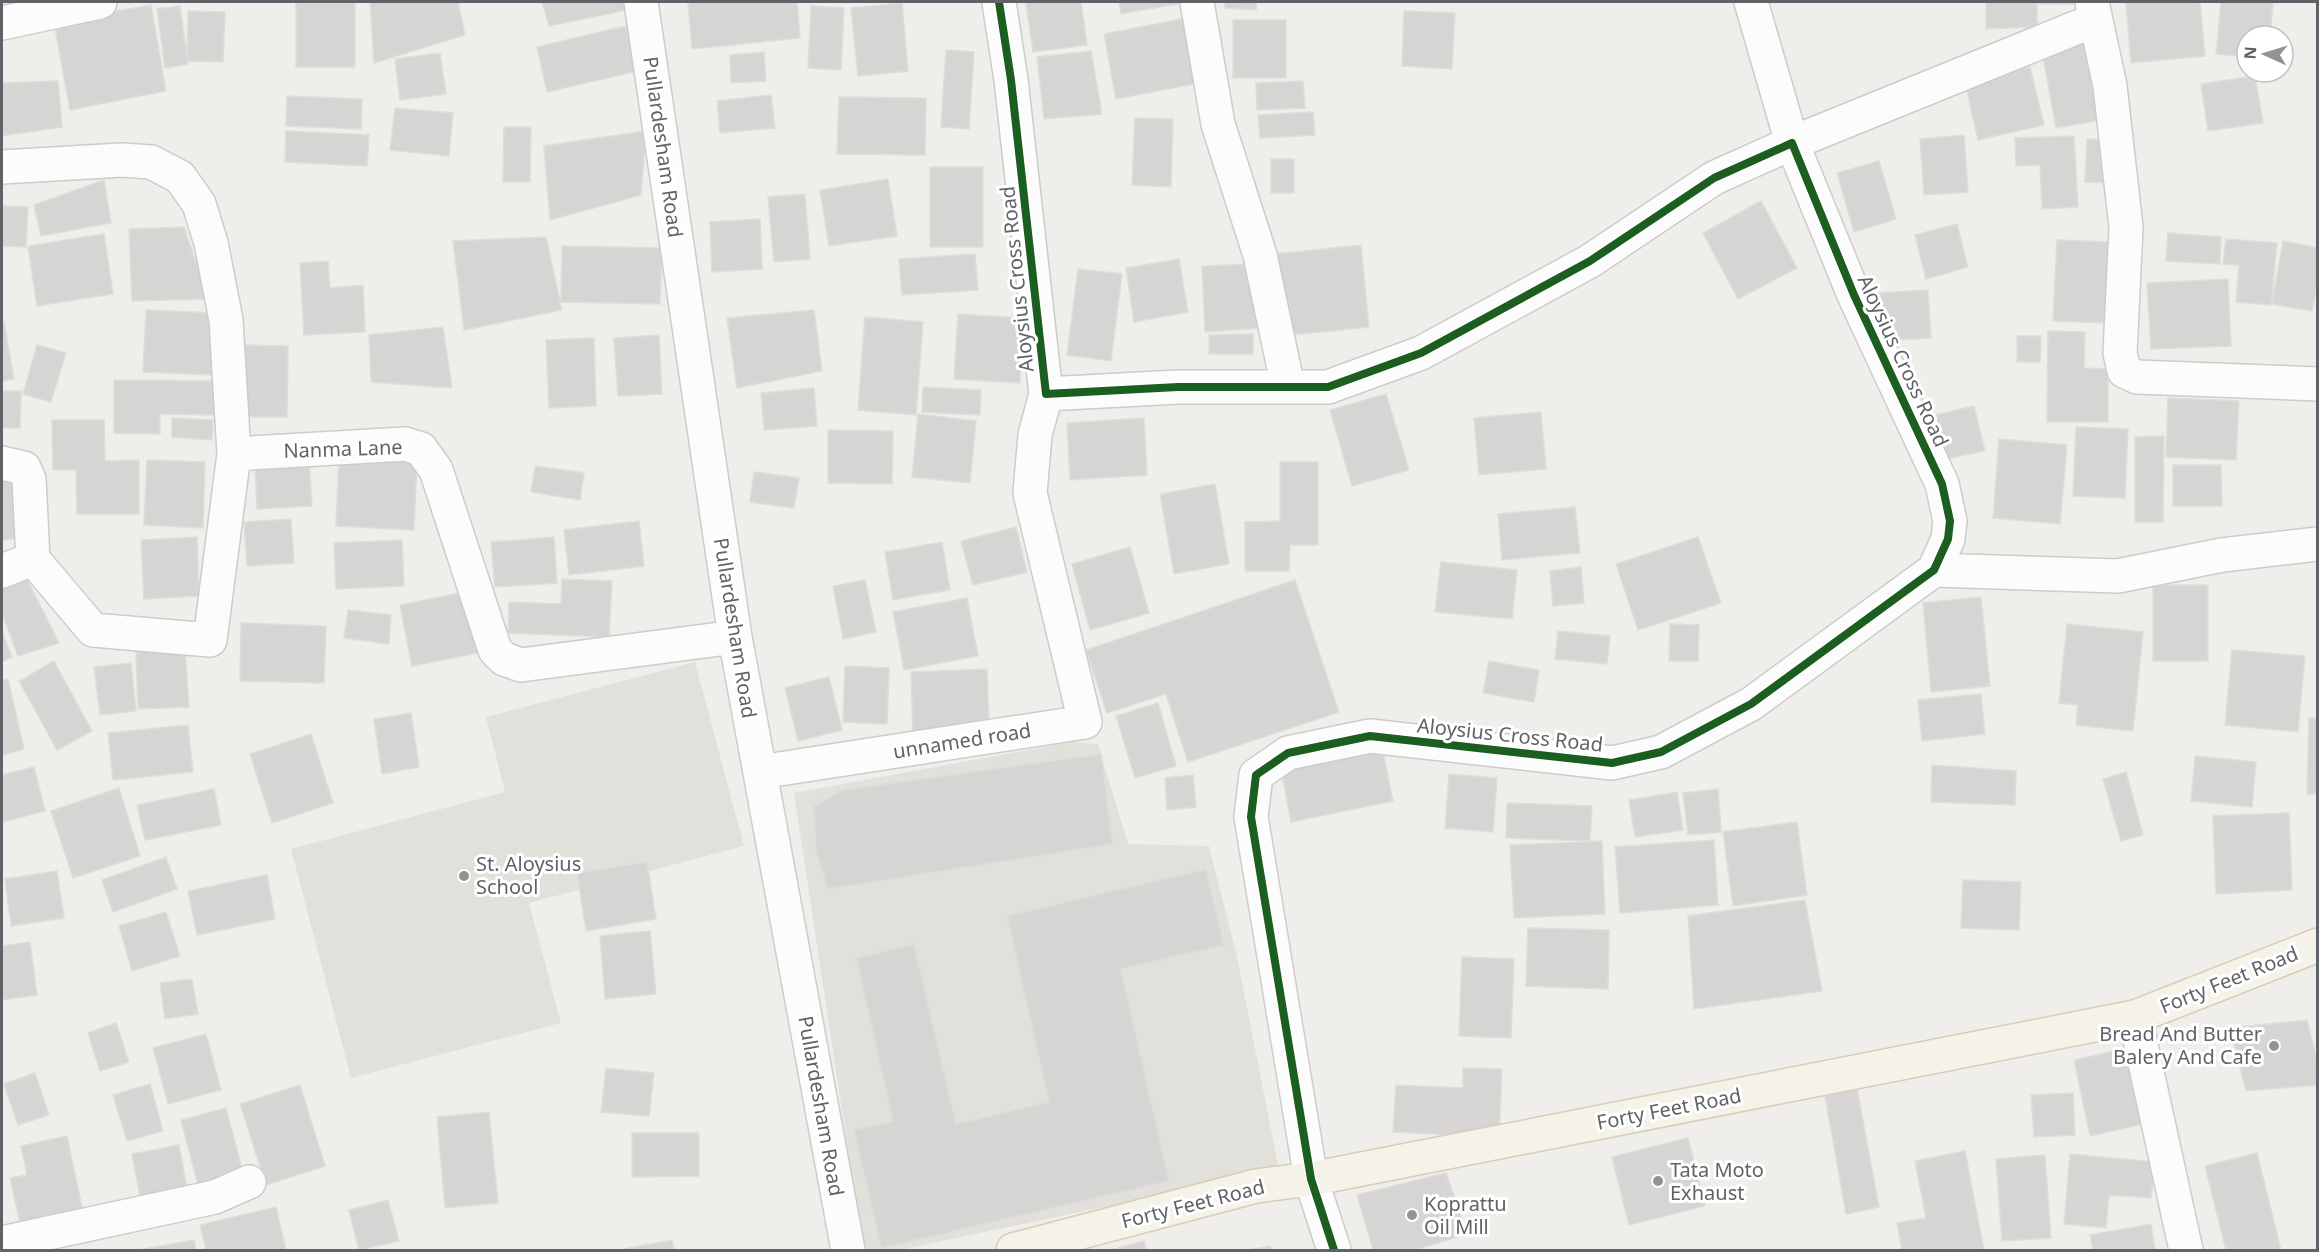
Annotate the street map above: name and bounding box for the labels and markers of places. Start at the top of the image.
place label: St. Aloysius School [476,850,581,900]
marker: St. Aloysius School [457,869,471,883]
place label: Bread And Butter Balery And Cafe [2099,1020,2262,1070]
marker: Bread And Butter Balery And Cafe [2267,1039,2281,1053]
place label: Tata Moto Exhaust [1670,1156,1764,1206]
marker: Tata Moto Exhaust [1651,1174,1665,1188]
place label: Koprattu Oil Mill [1424,1190,1507,1240]
marker: Koprattu Oil Mill [1405,1208,1419,1222]

